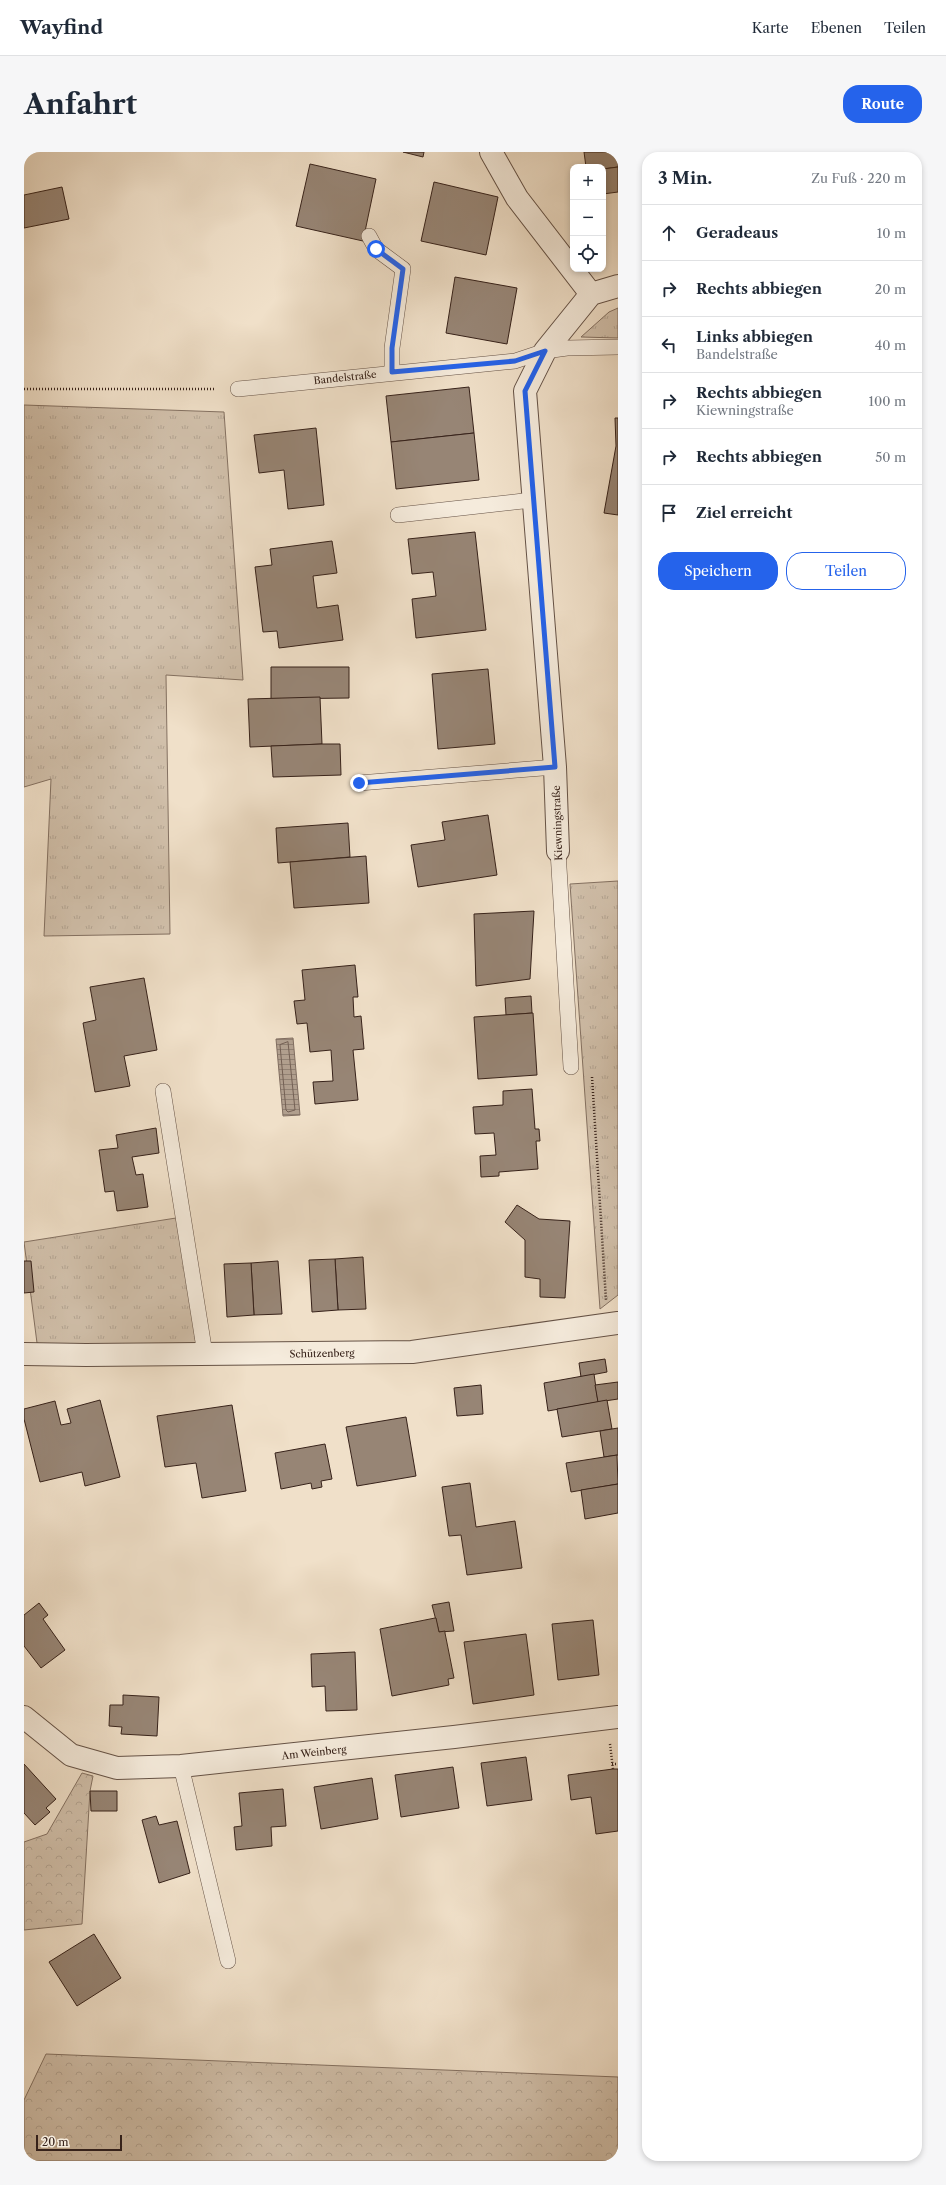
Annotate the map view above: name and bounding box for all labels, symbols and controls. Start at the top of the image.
text: Wayfind [20,16,103,39]
text: Karte [752,19,789,37]
text: Ebenen [811,19,862,37]
text: Teilen [884,19,926,37]
button: Route [843,85,922,123]
text: Anfahrt [24,87,137,121]
map controls [570,164,606,272]
button: + [570,164,606,200]
text: 3 Min. [658,168,712,188]
text: Zu Fuß · 220 m [811,170,906,186]
button: − [570,200,606,236]
icon: ahead [658,222,680,244]
text: Geradeaus [696,223,778,242]
text: 10 m [877,225,906,241]
button: locate [570,236,606,272]
route start [367,240,385,258]
icon: right [658,278,680,300]
text: Rechts abbiegen [696,279,822,298]
text: 20 m [875,281,906,297]
text: Links abbiegen [696,327,813,346]
icon: left [658,334,680,356]
text: 40 m [875,337,906,353]
text: Bandelstraße [696,346,778,362]
street label: Bandelstraße [313,368,377,387]
text: Rechts abbiegen [696,383,822,402]
icon: right [658,390,680,412]
text: 100 m [868,393,906,409]
text: Kiewningstraße [696,402,794,418]
icon: right [658,446,680,468]
text: Rechts abbiegen [696,447,822,466]
text: 50 m [875,449,906,465]
icon: arrive [658,502,680,524]
text: Ziel erreicht [696,503,792,522]
button: Speichern [658,552,778,590]
button: Teilen [786,552,906,590]
route end [350,774,368,792]
street label: Kiewningstraße [550,785,565,861]
street label: Schützenberg [289,1346,355,1361]
street label: Am Weinberg [280,1743,348,1762]
scale bar [36,2133,122,2152]
text: 20 m [42,2135,68,2149]

